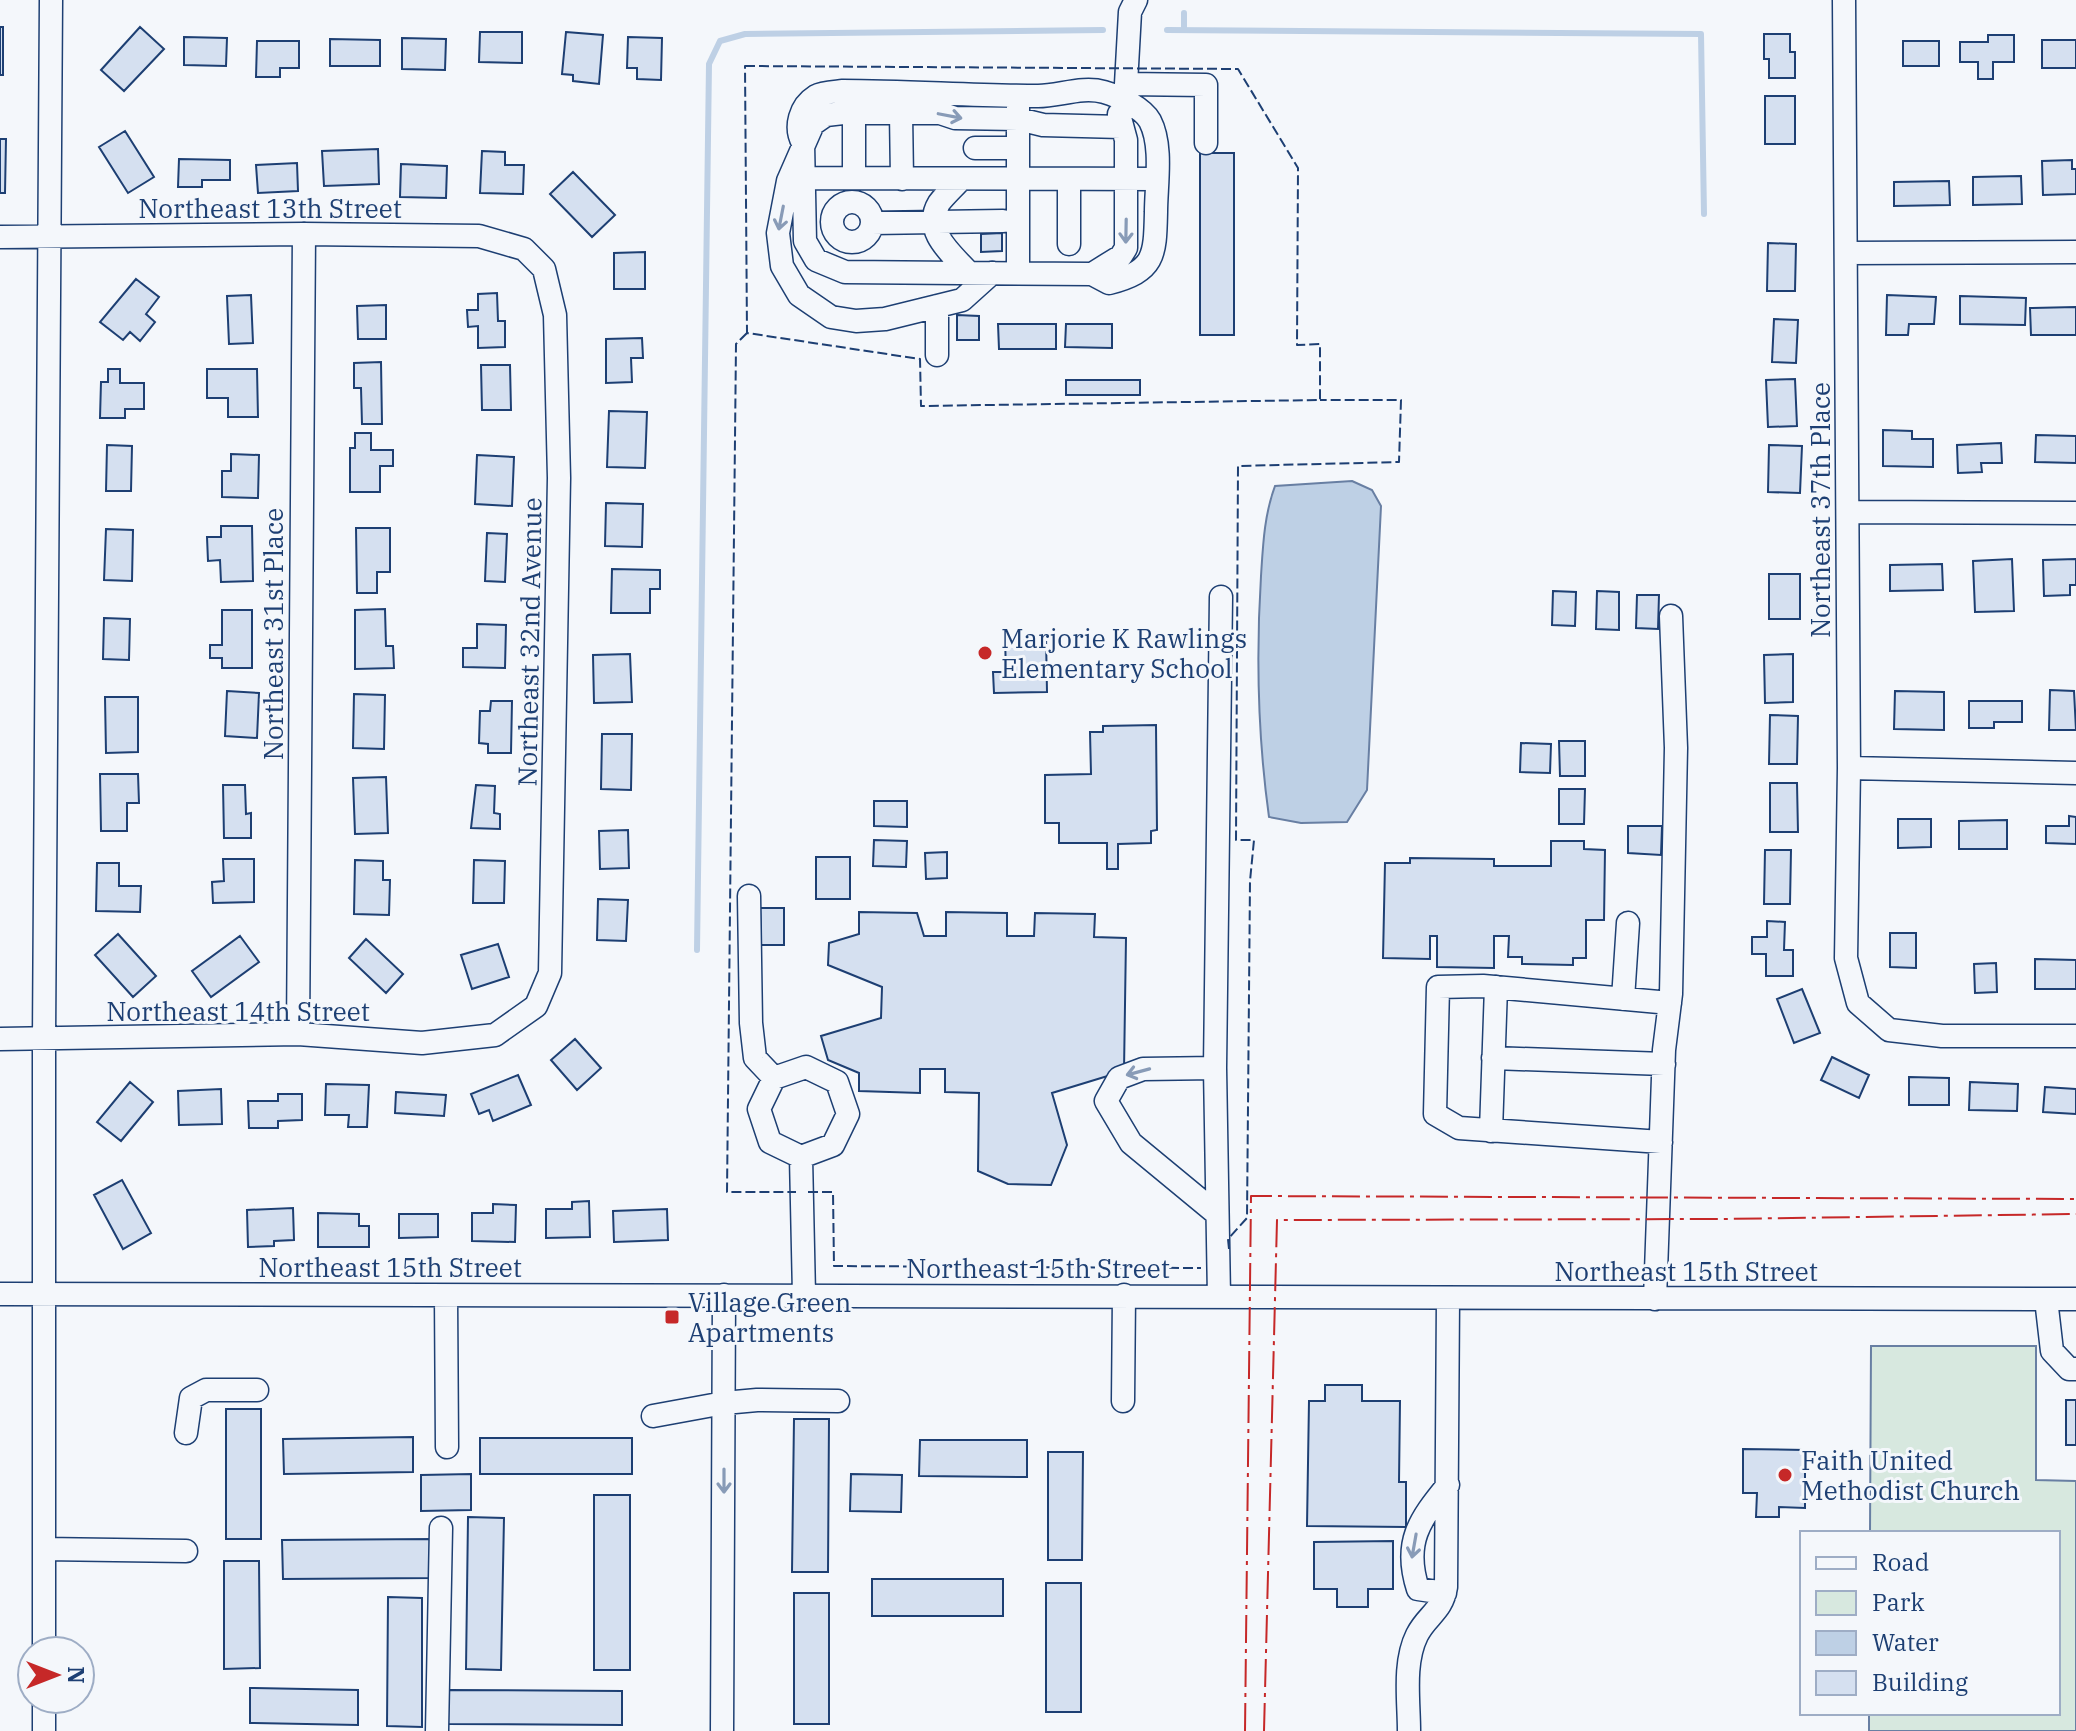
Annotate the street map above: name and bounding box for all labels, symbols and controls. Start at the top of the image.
one-way arrow [937,109,963,124]
street label: Northeast 13th Street [138,191,402,225]
one-way arrow [772,204,787,230]
one-way arrow [1119,217,1134,244]
street label: Northeast 37th Place [1803,382,1837,638]
street label: Northeast 32nd Avenue [509,497,549,787]
street label: Northeast 31st Place [256,508,290,760]
place label: Marjorie K Rawlings Elementary School [1001,621,1247,685]
marker: Marjorie K Rawlings Elementary School [976,644,994,662]
street label: Northeast 14th Street [106,994,370,1028]
one-way arrow [1126,1066,1151,1081]
street label: Northeast 15th Street [258,1250,522,1284]
street label: Northeast 15th Street [906,1251,1170,1285]
street label: Northeast 15th Street [1554,1254,1818,1288]
place label: Village Green Apartments [688,1285,851,1349]
marker: Village Green Apartments [663,1308,681,1326]
place label: Faith United Methodist Church [1801,1443,2020,1507]
marker: Faith United Methodist Church [1776,1466,1794,1484]
one-way arrow [716,1467,732,1494]
legend [1800,1531,2060,1715]
one-way arrow [1406,1533,1421,1559]
text: Road [1872,1546,1929,1578]
text: Park [1872,1586,1924,1618]
text: Water [1872,1626,1939,1658]
north arrow [16,1635,96,1715]
text: N [62,1666,91,1684]
text: Building [1872,1666,1968,1698]

